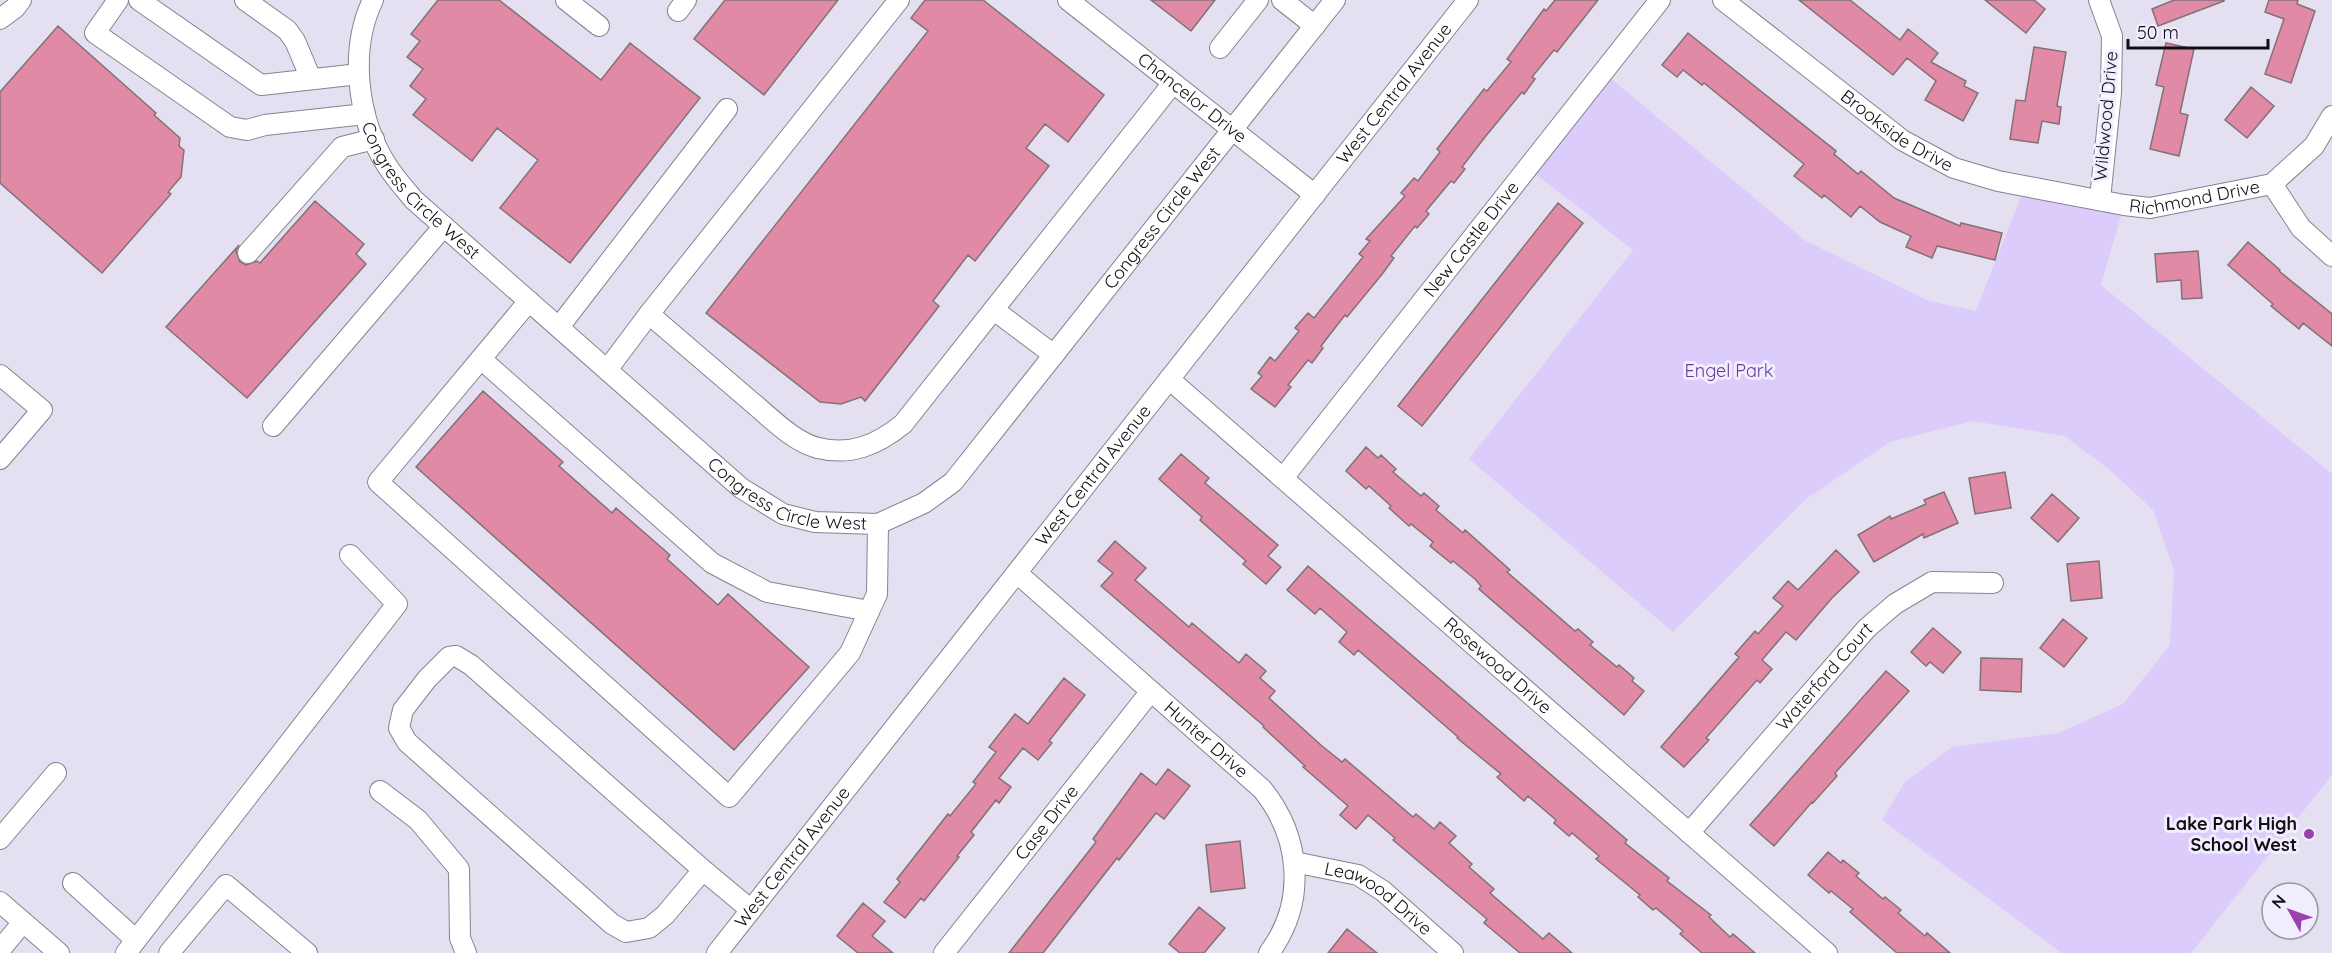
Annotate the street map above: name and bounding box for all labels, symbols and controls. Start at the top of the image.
scale bar [2128,12,2268,50]
street label: West Central Avenue [1331,18,1456,169]
text: 50 m [2137,21,2179,44]
street label: Chancelor Drive [1133,47,1252,148]
street label: Wildwood Drive [2088,50,2123,182]
street label: Brookside Drive [1836,84,1957,176]
street label: Congress Circle West [357,119,485,264]
street label: Congress Circle West [1098,142,1225,293]
street label: Richmond Drive [2128,175,2262,219]
street label: New Castle Drive [1418,176,1524,302]
park label: Engel Park [1685,359,1773,382]
street label: West Central Avenue [1030,400,1156,550]
street label: Congress Circle West [703,452,867,535]
street label: Rosewood Drive [1439,612,1557,719]
street label: Waterford Court [1771,617,1877,735]
street label: Hunter Drive [1159,696,1253,783]
street label: Case Drive [1010,780,1083,865]
street label: West Central Avenue [729,782,855,932]
place label: Lake Park High School West [2166,812,2297,856]
marker: Lake Park High School West [2302,827,2316,841]
street label: Leawood Drive [1323,856,1437,940]
north arrow [2260,881,2320,941]
text: N [2267,890,2290,912]

